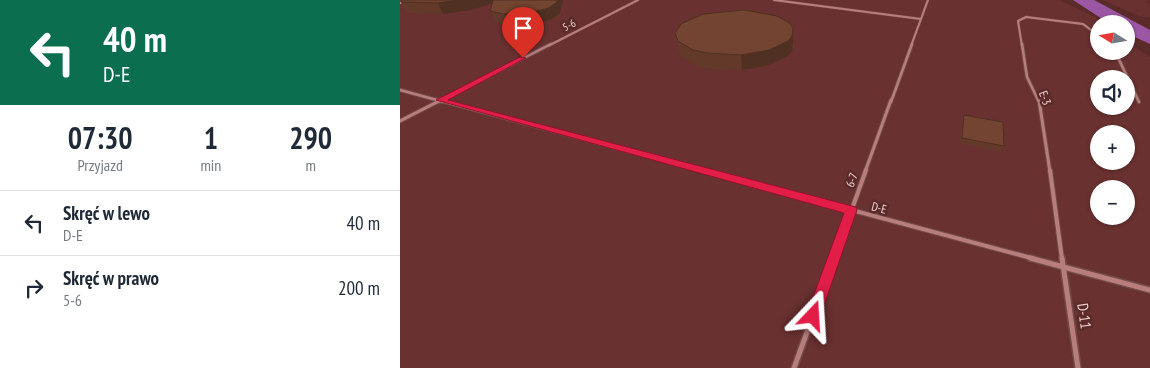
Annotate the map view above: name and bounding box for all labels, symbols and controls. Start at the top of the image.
pin [502,7,544,58]
icon: arrive [509,14,537,42]
north arrow [1090,15,1135,60]
map controls [1090,15,1135,225]
text: 40 m [103,16,167,62]
street label: 5-6 [560,16,578,34]
icon: left [20,20,85,85]
text: D-E [103,60,130,88]
button: sound [1090,70,1135,115]
street label: E-3 [1036,89,1055,107]
text: 07:30 [68,118,133,157]
text: 1 [204,118,218,157]
text: 290 [289,118,332,157]
button: + [1090,125,1135,170]
text: Przyjazd [78,155,123,175]
text: min [200,155,221,175]
text: m [305,155,316,175]
street label: 6-7 [842,171,861,189]
button: − [1090,180,1135,225]
street label: D-E [870,198,888,217]
text: Skręć w lewo [63,201,150,225]
icon: left [20,209,48,237]
text: 40 m [347,211,380,235]
text: D-E [63,225,83,245]
text: Skręć w prawo [63,266,159,290]
icon: right [20,274,48,302]
text: 200 m [338,276,380,300]
position arrow [786,289,838,341]
text: 5-6 [63,290,82,310]
street label: D-11 [1073,302,1096,330]

